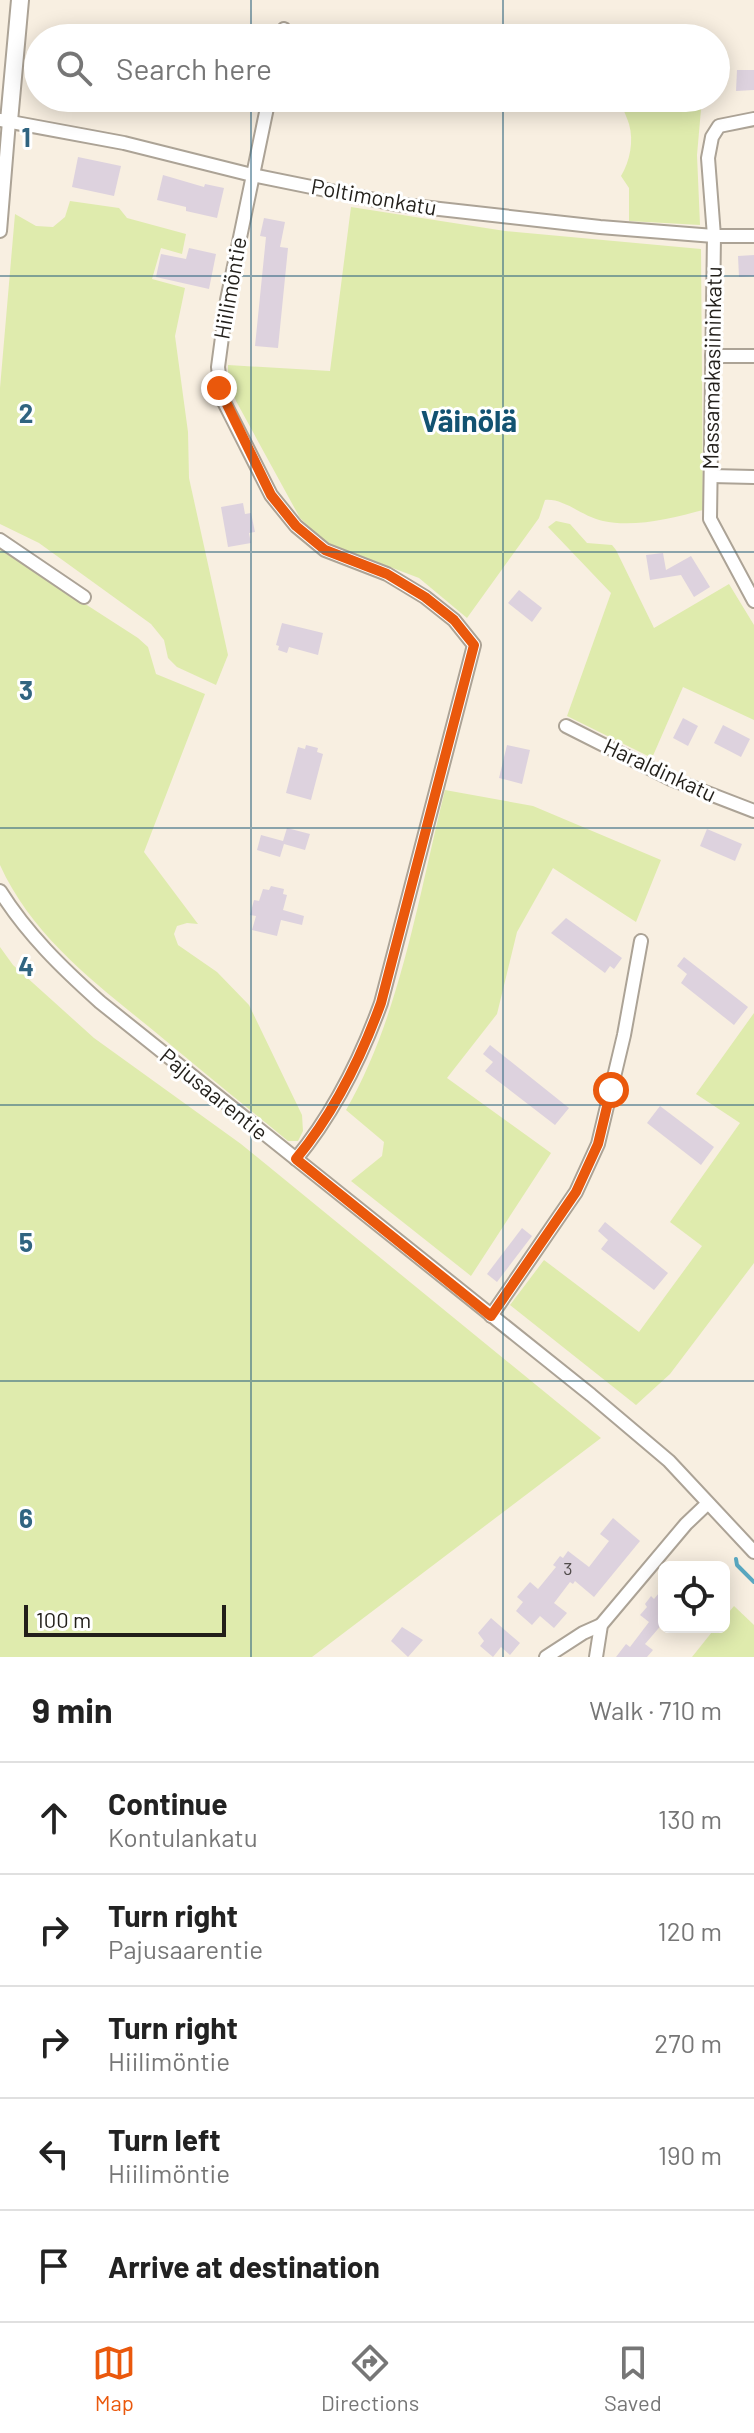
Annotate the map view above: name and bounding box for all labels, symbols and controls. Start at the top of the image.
search box [24,24,730,112]
icon: search [52,46,96,90]
text: Search here [116,50,272,86]
text: 1 [21,121,31,152]
street label: Poltimonkatu [309,172,439,220]
street label: Hiilimöntie [207,235,251,341]
street label: Massamakasiininkatu [696,266,726,470]
route end [201,370,237,406]
text: 2 [19,397,33,428]
district label: Väinölä [421,402,517,438]
text: 3 [19,674,33,705]
street label: Haraldinkatu [600,732,721,806]
text: 4 [18,950,34,981]
street label: Pajusaarentie [155,1042,274,1145]
route start [593,1072,629,1108]
text: 5 [19,1226,33,1257]
text: 6 [19,1502,33,1533]
house number: 3 [563,1557,573,1579]
map controls [658,1561,730,1633]
button: locate [658,1561,730,1633]
scale bar [24,1601,226,1637]
text: 100 m [36,1606,91,1632]
text: 9 min [32,1689,113,1730]
text: Walk · 710 m [589,1694,722,1725]
text: Continue [108,1785,228,1821]
icon: ahead [32,1796,76,1840]
text: 130 m [658,1803,722,1834]
text: Kontulankatu [108,1821,258,1852]
text: Turn right [108,1897,238,1933]
icon: right [32,1908,76,1952]
text: 120 m [658,1915,722,1946]
text: Pajusaarentie [108,1933,263,1964]
text: Turn right [108,2009,238,2045]
icon: right [32,2020,76,2064]
text: 270 m [654,2027,722,2058]
text: Hiilimöntie [108,2045,230,2076]
text: Turn left [108,2121,221,2157]
icon: left [32,2132,76,2176]
text: 190 m [658,2139,722,2170]
text: Hiilimöntie [108,2157,230,2188]
icon: arrive [32,2244,76,2288]
text: Arrive at destination [108,2248,380,2284]
tab: Map [92,2341,136,2415]
tab: Directions [321,2341,419,2415]
tab: Saved [604,2341,662,2415]

